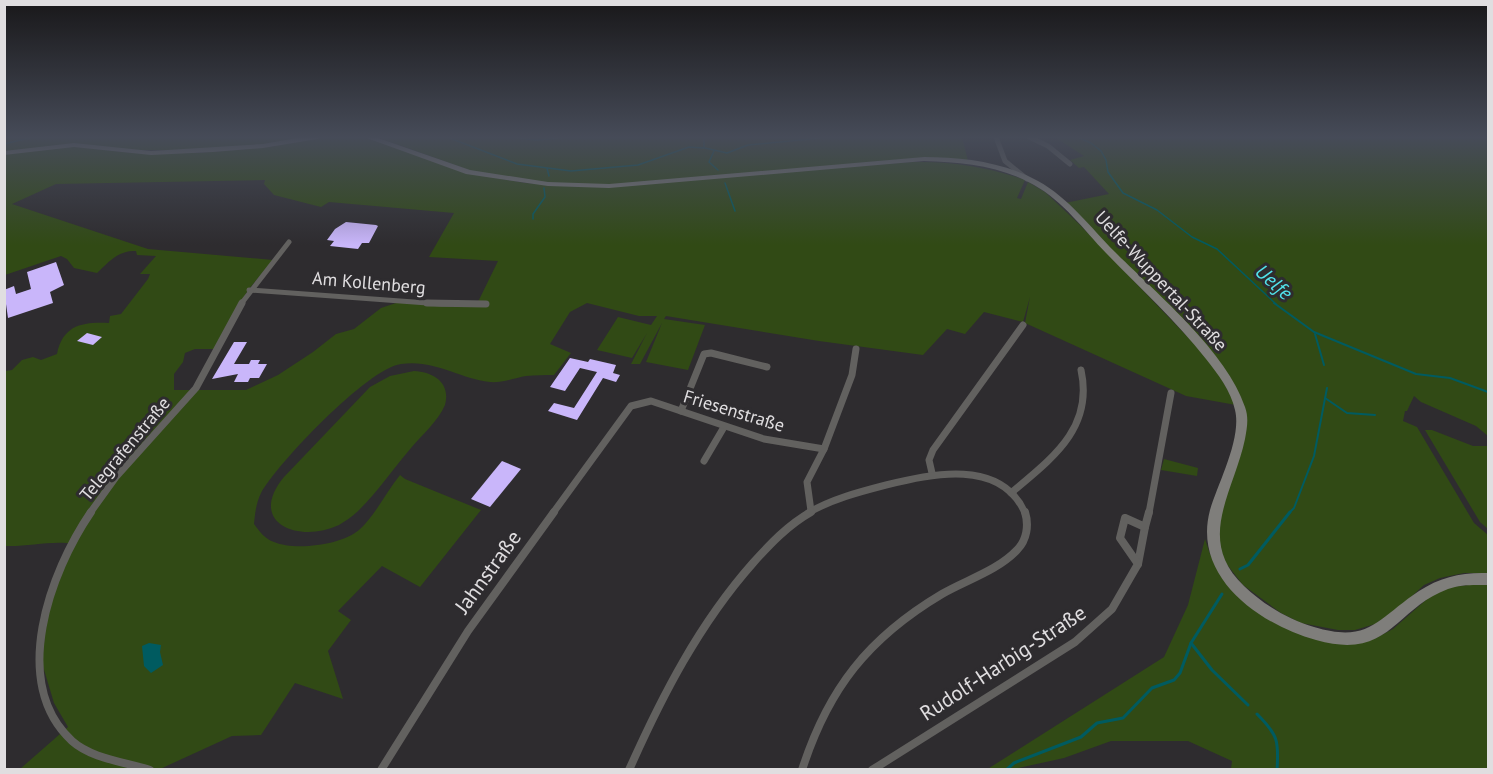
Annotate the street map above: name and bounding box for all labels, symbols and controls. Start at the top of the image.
street label: Uelfe-Wuppertal-Straße [1090,206,1232,356]
water label: Uelfe [1250,258,1299,306]
street label: Am Kollenberg [311,266,427,299]
street label: Friesenstraße [681,384,787,437]
street label: Telegrafenstraße [74,392,175,505]
street label: Jahnstraße [448,525,527,619]
street label: Rudolf-Harbig-Straße [914,599,1091,726]

